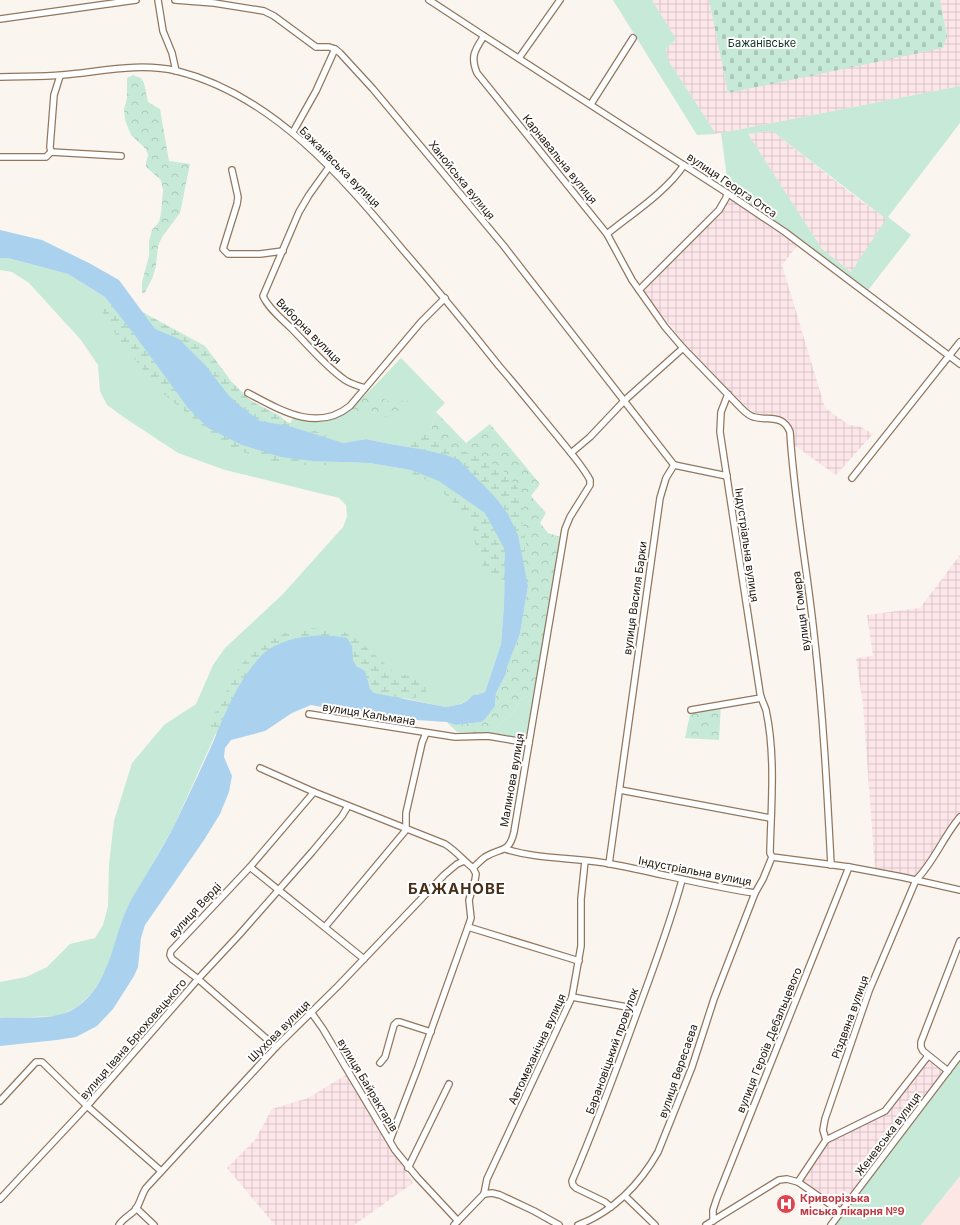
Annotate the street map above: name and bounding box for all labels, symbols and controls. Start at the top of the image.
park label: Бажанівське [728,36,796,50]
street label: Карнавальна вулиця [520,111,600,207]
street label: Бажанівська вулиця [297,124,383,210]
street label: Ханойська вулиця [426,138,498,222]
street label: вулиця Георга Отса [684,150,780,220]
street label: Виборна вулиця [273,295,345,367]
street label: Індустріальна вулиця [732,487,762,603]
street label: вулиця Василя Барки [620,540,650,656]
street label: вулиця Гомера [789,570,813,652]
street label: вулиця Кальмана [322,700,416,728]
street label: Малинова вулиця [497,732,527,828]
street label: Індустріальна вулиця [637,853,753,889]
street label: вулиця Верді [166,879,224,941]
district label: БАЖАНОВЕ [408,879,506,898]
street label: вулиця Героїв Дебальцевого [733,965,805,1115]
street label: Різдвяна вулиця [828,973,872,1061]
street label: вулиця Івана Брюховецького [77,975,190,1102]
street label: Барановіцький провулок [583,986,641,1116]
street label: Автомеханічна вулиця [505,991,569,1107]
street label: Шухова вулиця [245,997,313,1065]
street label: вулиця Вересаєва [655,1022,701,1120]
street label: вулиця Байрактарів [335,1036,401,1134]
street label: Женевська вулиця [852,1090,924,1178]
place label: Криворізька міська лікарня №9 [800,1191,905,1218]
hospital icon: Криворізька міська лікарня №9 [775,1193,797,1215]

